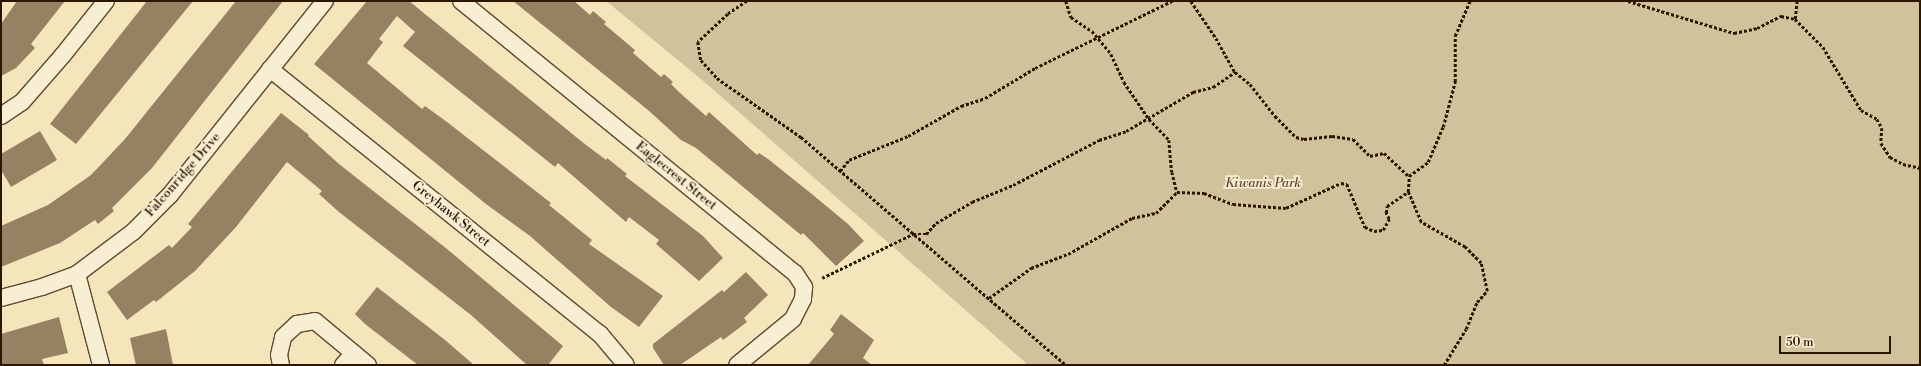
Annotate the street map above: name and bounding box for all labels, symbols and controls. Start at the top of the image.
street label: Falconridge Drive [142,130,224,220]
street label: Eaglecrest Street [632,139,720,213]
park label: Kiwanis Park [1225,175,1301,191]
street label: Greyhawk Street [409,178,493,250]
scale bar [1781,328,1893,354]
text: 50 m [1786,335,1814,350]

